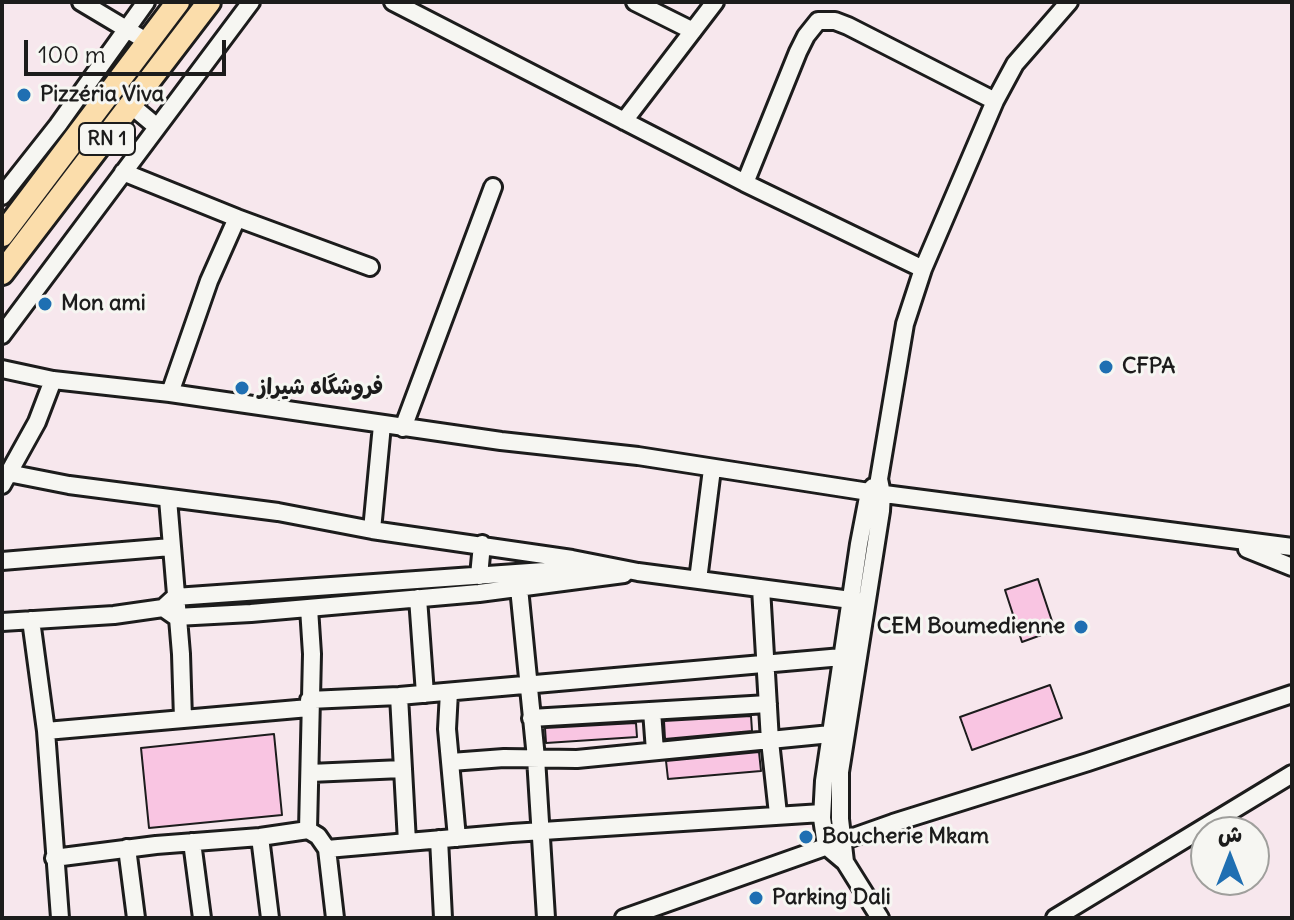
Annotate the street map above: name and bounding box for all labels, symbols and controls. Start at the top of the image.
scale bar [28,24,230,74]
text: 100 m [38,39,106,69]
place label: Pizzéria Viva [40,82,164,108]
marker: Pizzéria Viva [15,86,33,104]
road number: RN 1 [79,123,135,155]
place label: Mon ami [61,291,146,317]
marker: Mon ami [36,295,54,313]
place label: CFPA [1122,354,1175,380]
marker: CFPA [1097,358,1115,376]
place label: فروشگاه شيراز [258,375,383,401]
marker: فروشگاه شيراز [233,379,251,397]
place label: CEM Boumedienne [877,614,1065,640]
marker: CEM Boumedienne [1072,618,1090,636]
north arrow [1190,816,1270,896]
text: ش [1218,820,1242,848]
place label: Boucherie Mkam [822,824,989,850]
marker: Boucherie Mkam [797,828,815,846]
place label: Parking Dali [772,885,891,911]
marker: Parking Dali [747,889,765,907]

